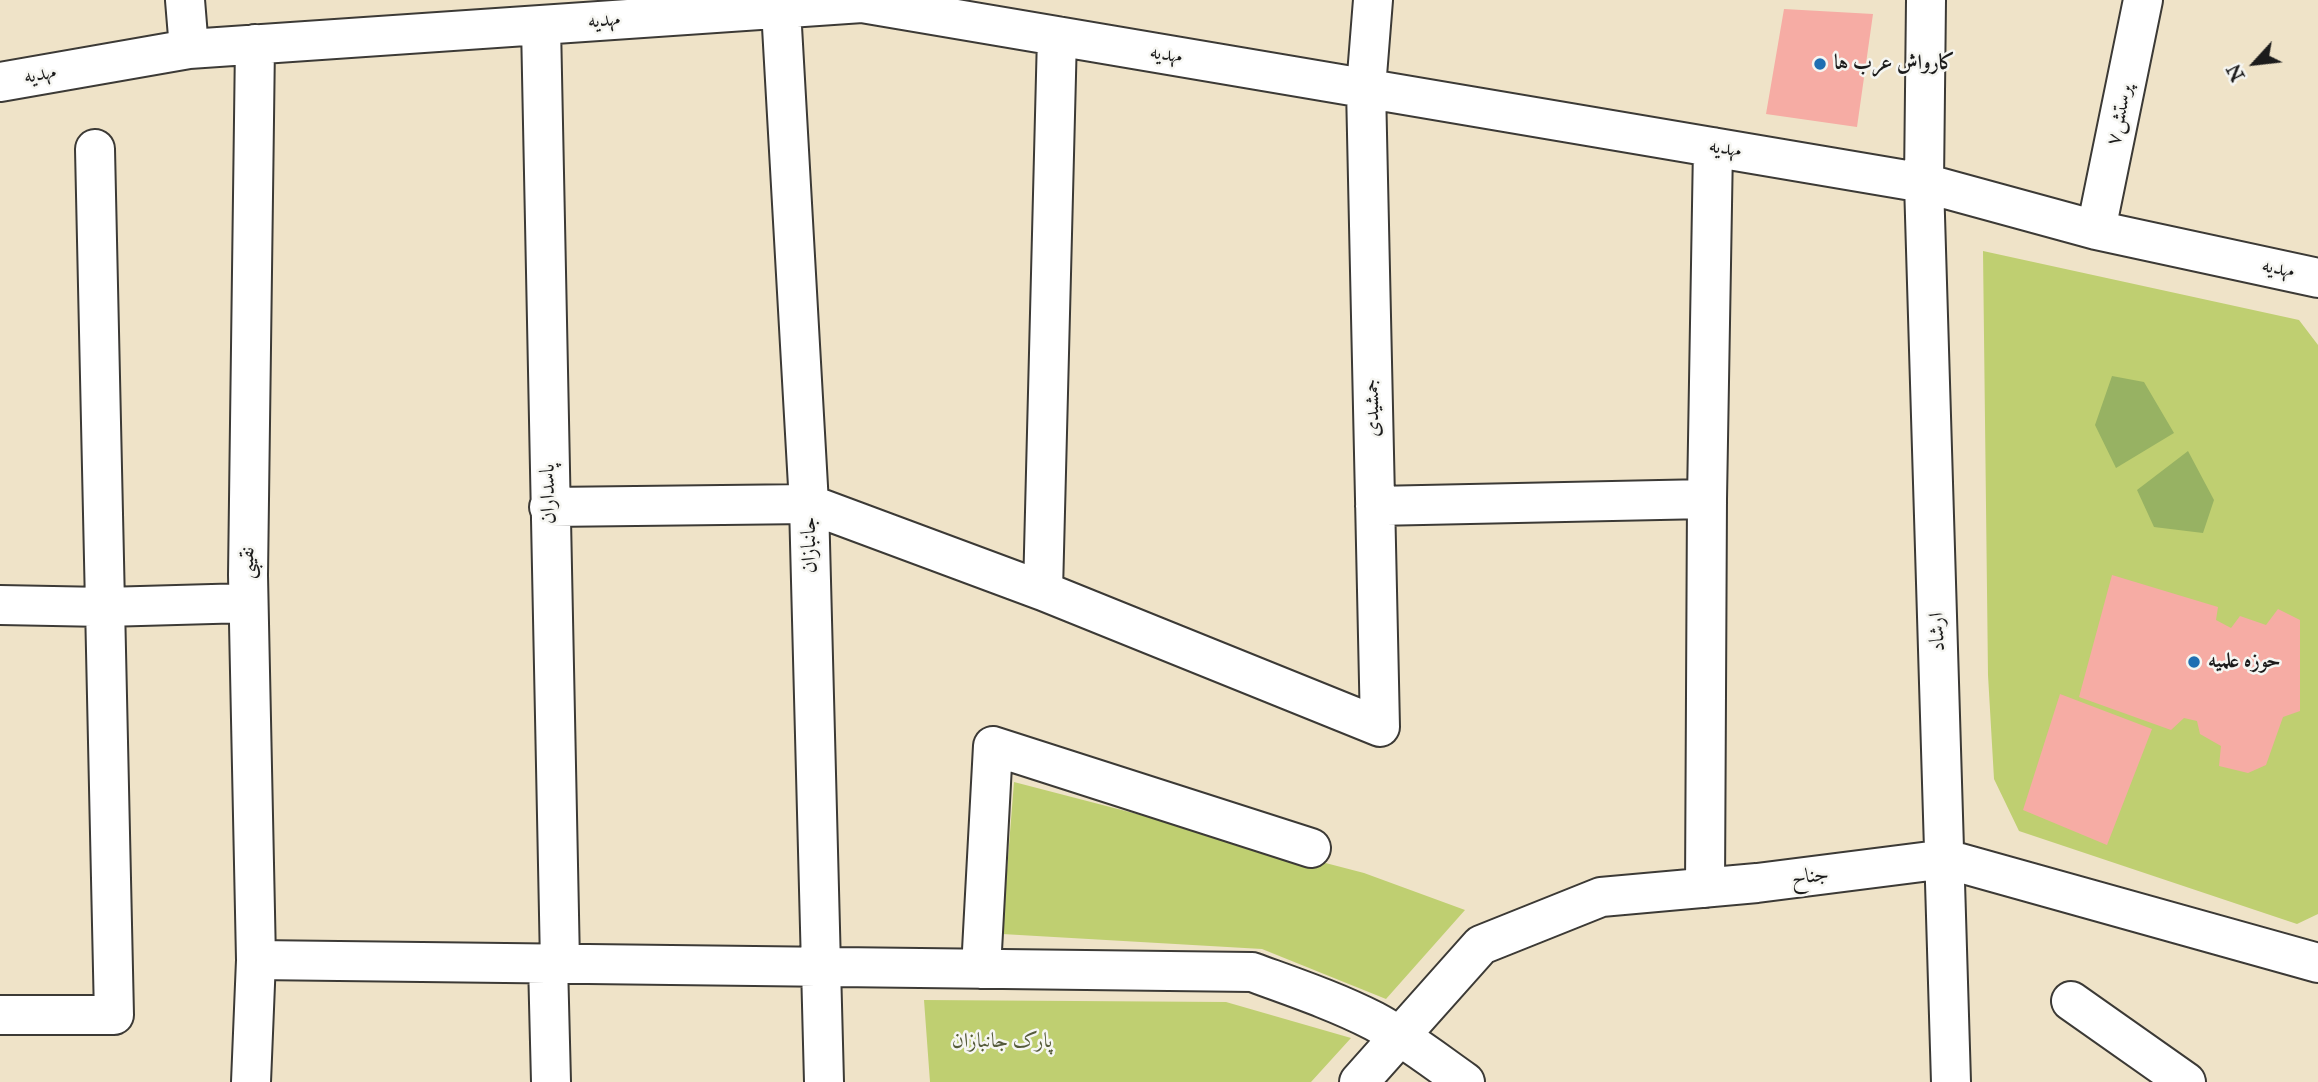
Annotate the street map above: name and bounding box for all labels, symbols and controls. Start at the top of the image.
street label: مهدیه [587,7,621,35]
north arrow [2220,28,2290,98]
street label: مهدیه [1148,40,1184,70]
place label: کارواش عرب ها [1834,51,1955,77]
marker: کارواش عرب ها [1812,56,1828,72]
street label: مهدیه [22,60,58,90]
text: N [2222,60,2250,85]
street label: پرستش۷ [2101,82,2139,148]
street label: مهدیه [1707,134,1743,164]
street label: مهدیه [2259,253,2297,285]
street label: جمشیدی [1360,379,1386,437]
street label: پاسداران [536,464,562,524]
street label: جانبازان [797,516,823,574]
street label: نقیبی [235,547,261,579]
street label: ارشاد [1925,612,1951,652]
place label: حوزه علمیه [2208,649,2281,675]
marker: حوزه علمیه [2186,654,2202,670]
street label: جناح [1790,862,1830,892]
park label: پارک جانبازان [952,1029,1052,1055]

